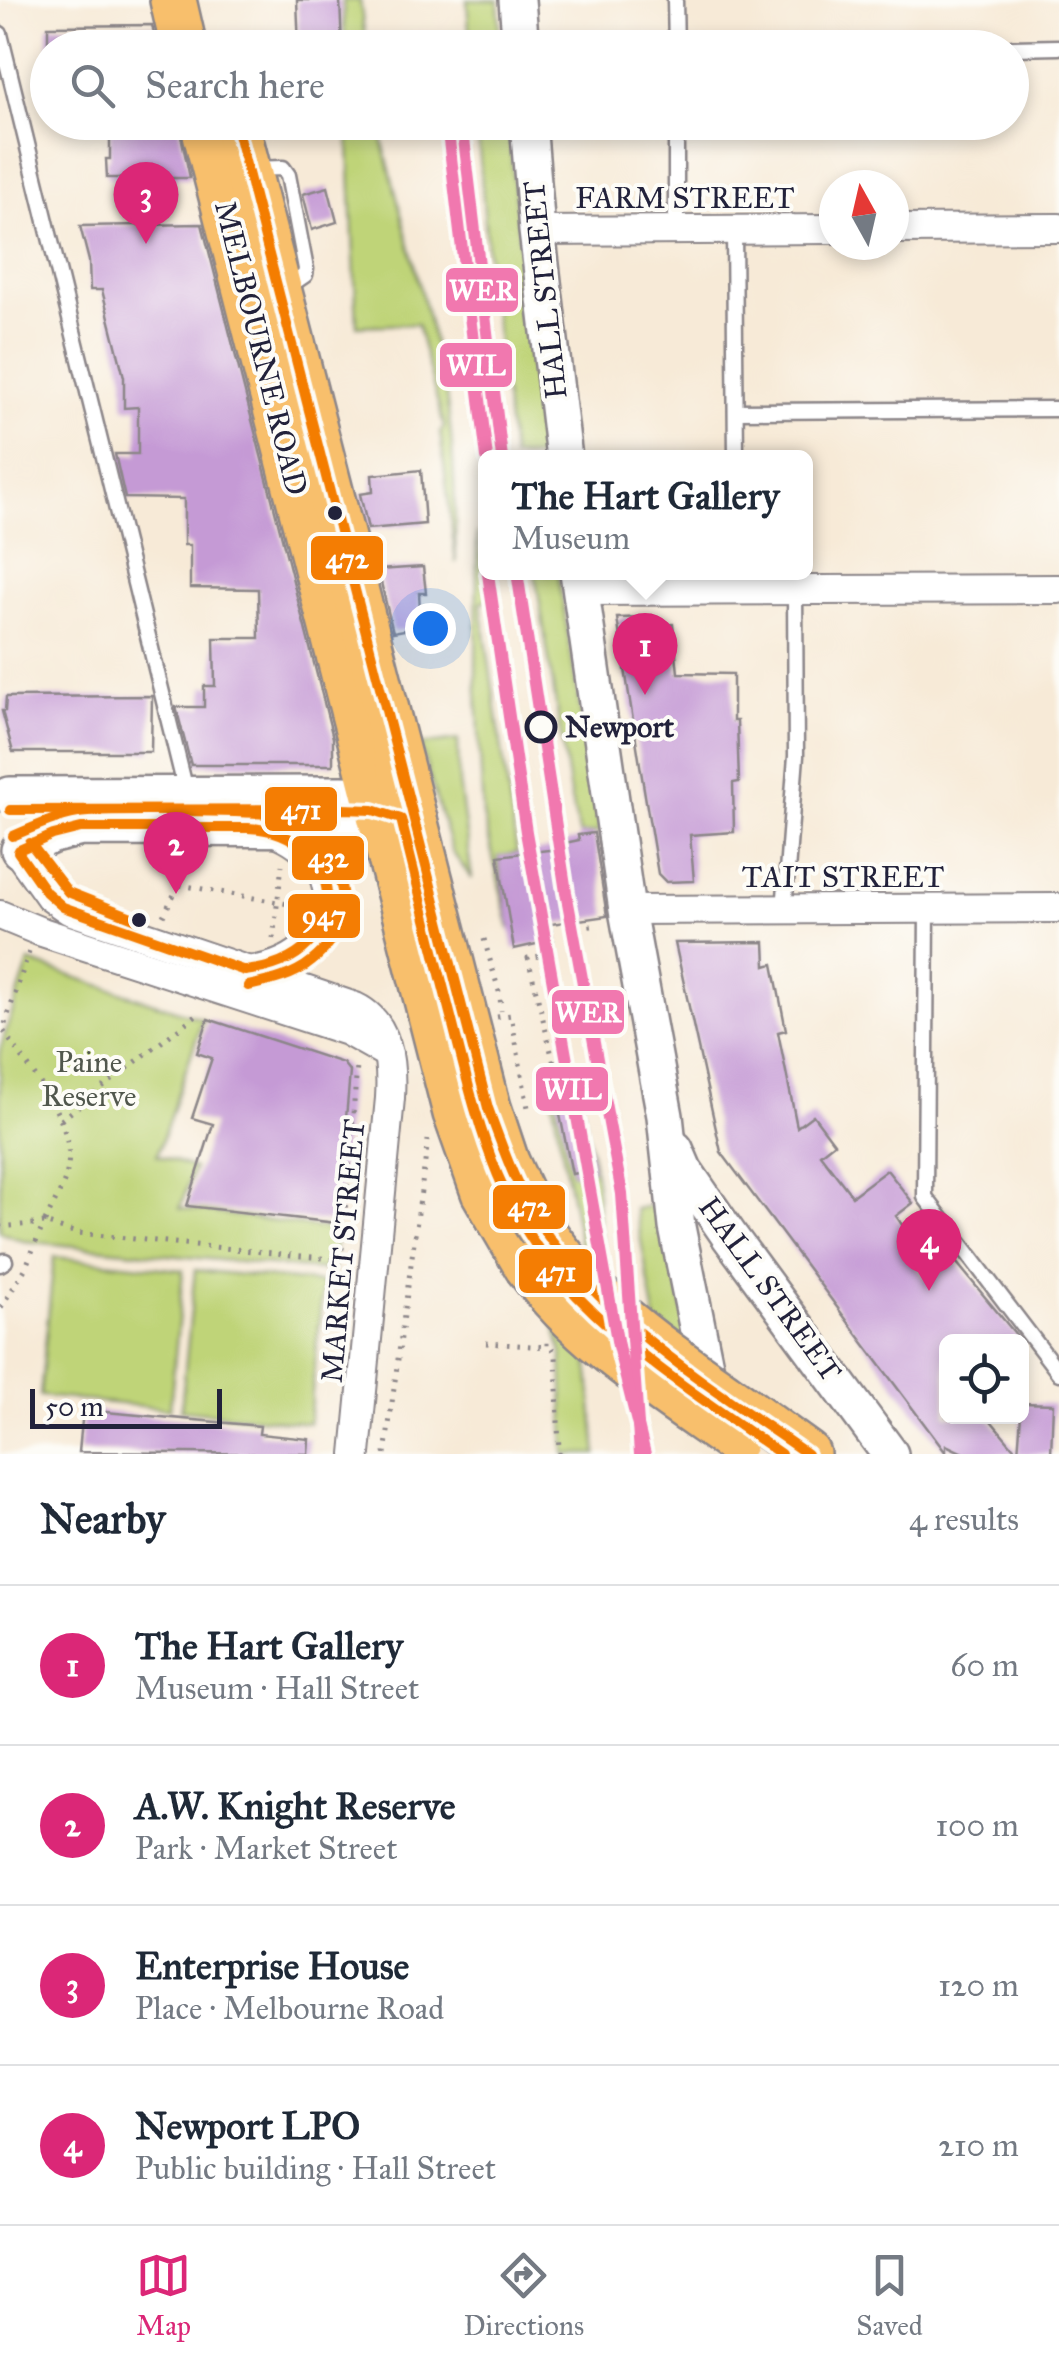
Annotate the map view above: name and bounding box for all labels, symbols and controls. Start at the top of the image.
search box [30,30,1029,140]
icon: search [65,58,120,113]
text: Search here [145,62,325,108]
pin: 3 [114,162,178,244]
north arrow [819,170,909,260]
street label: HALL STREET [516,179,574,401]
street label: FARM STREET [575,180,795,216]
street label: MELBOURNE ROAD [207,197,315,499]
line badge: WER [444,266,520,314]
text: WER [449,273,516,308]
line badge: WIL [438,341,514,389]
text: WIL [446,348,506,383]
popup [478,450,813,580]
text: The Hart Gallery [511,473,780,519]
unlabelled marker [325,503,345,523]
text: Museum [511,519,630,558]
line badge: 472 [309,534,385,582]
text: 472 [325,541,370,576]
your location [405,603,456,654]
pin: 1 [612,612,678,695]
place label: Newport [565,709,675,745]
marker: Newport [526,712,556,742]
line badge: 471 [263,785,339,833]
text: 471 [281,792,321,827]
pin: 2 [144,812,208,894]
line badge: 432 [290,834,366,882]
text: 432 [308,840,349,875]
street label: TAIT STREET [742,859,944,895]
line badge: 947 [286,892,362,940]
text: 947 [302,898,346,933]
unlabelled marker [129,910,149,930]
line badge: WER [550,988,626,1036]
text: WER [555,995,622,1030]
park label: Paine Reserve [41,1044,137,1114]
line badge: WIL [534,1065,610,1113]
text: WIL [542,1072,602,1107]
street label: MARKET STREET [314,1118,372,1384]
line badge: 472 [491,1183,567,1231]
text: 472 [507,1189,552,1224]
street label: HALL STREET [691,1190,849,1388]
pin: 4 [896,1208,962,1291]
line badge: 471 [517,1247,594,1295]
text: 471 [536,1254,576,1289]
map controls [939,1334,1029,1424]
button: locate [939,1334,1029,1424]
scale bar [30,1384,222,1428]
text: 50 m [45,1389,104,1424]
text: Nearby [40,1493,165,1545]
text: 4 results [909,1500,1019,1539]
text: The Hart Gallery [135,1623,403,1669]
text: 1 [66,1646,79,1685]
text: 60 m [950,1646,1019,1685]
text: Museum · Hall Street [135,1669,419,1708]
text: A.W. Knight Reserve [135,1783,456,1829]
text: 2 [65,1806,80,1845]
text: 100 m [935,1806,1019,1845]
text: Park · Market Street [135,1829,398,1868]
text: Enterprise House [135,1943,409,1989]
text: 3 [66,1966,79,2005]
text: 120 m [938,1966,1019,2005]
text: Place · Melbourne Road [135,1989,444,2028]
text: Newport LPO [135,2103,360,2149]
text: 4 [64,2126,81,2165]
text: 210 m [938,2126,1019,2165]
text: Public building · Hall Street [135,2149,496,2188]
tab: Map [136,2248,191,2343]
tab: Directions [463,2248,584,2343]
tab: Saved [856,2248,923,2343]

